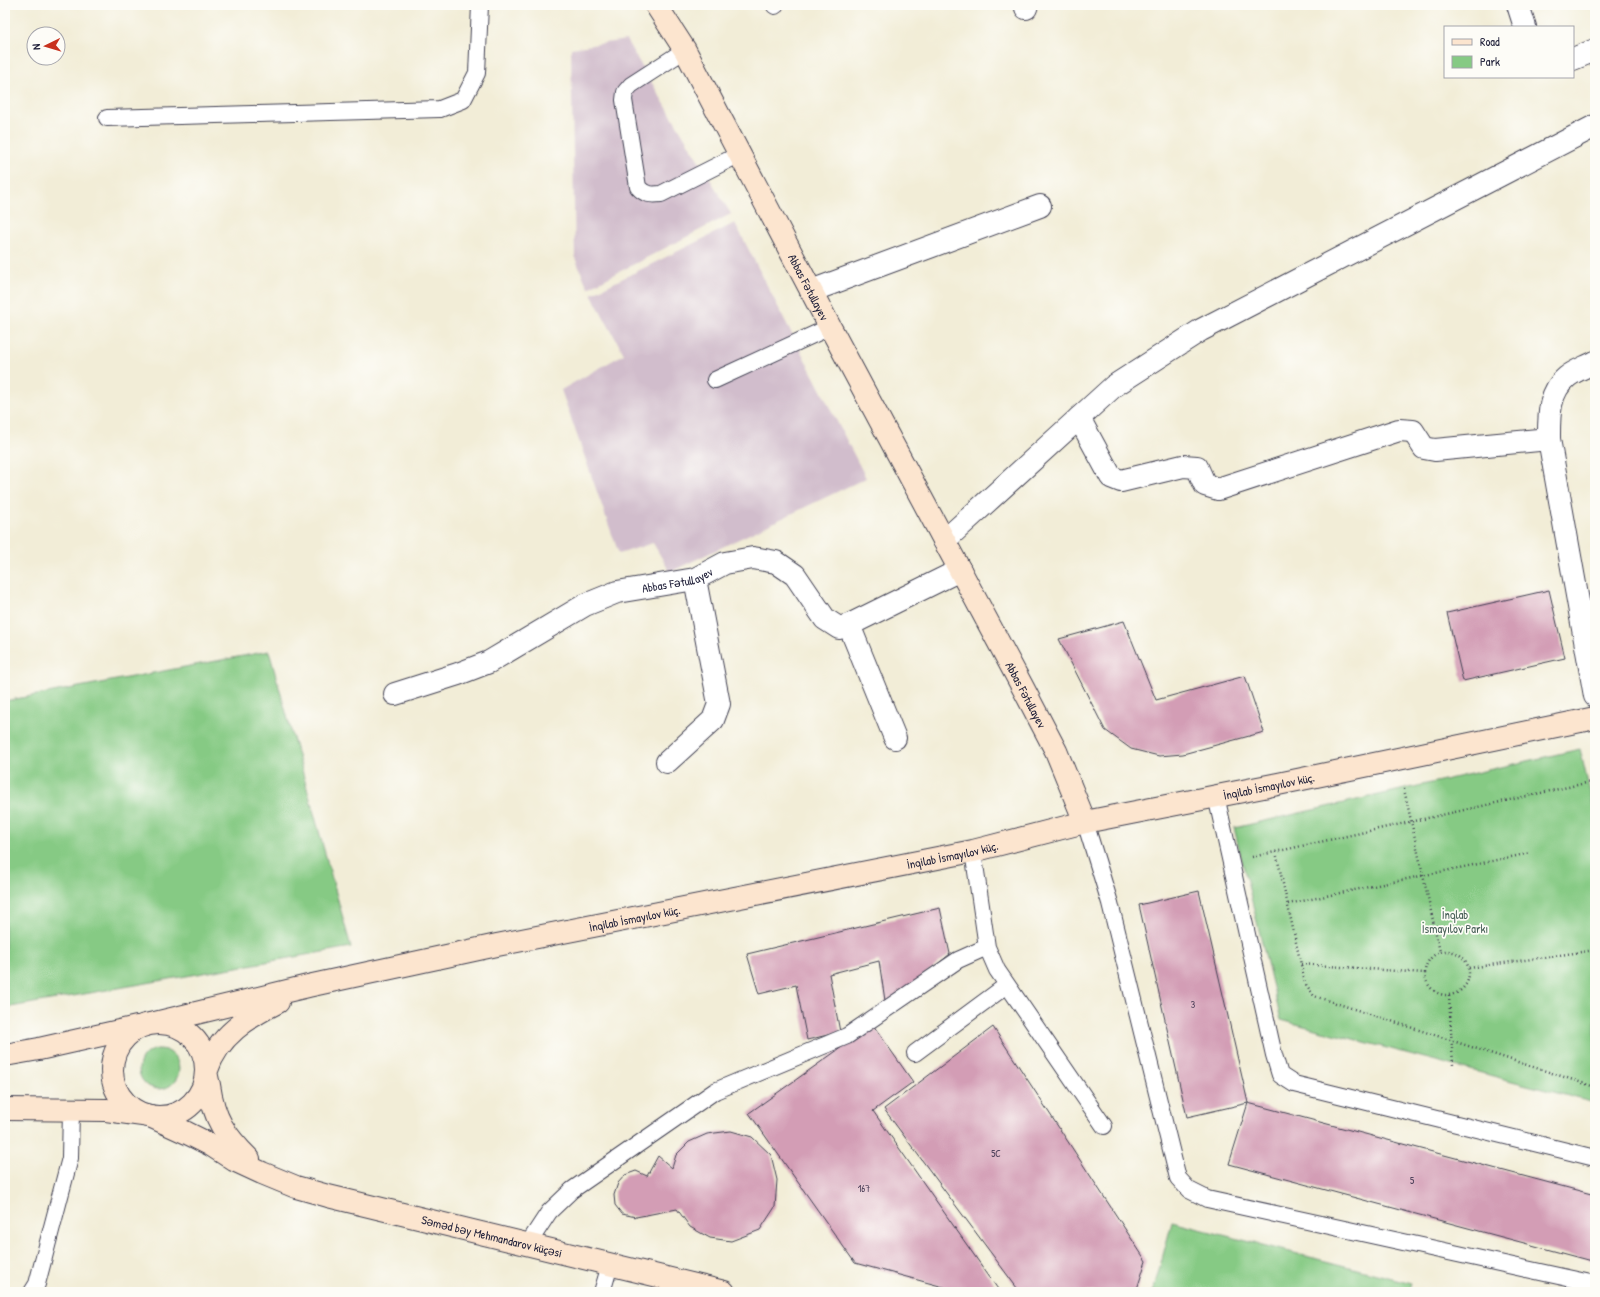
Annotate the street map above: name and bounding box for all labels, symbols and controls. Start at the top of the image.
north arrow [26,26,66,66]
legend [1444,26,1574,78]
text: Road [1480,33,1500,50]
text: N [29,43,43,50]
text: Park [1480,53,1500,70]
street label: Abbas Fətullayev [785,251,833,323]
street label: Abbas Fətullayev [640,563,716,596]
street label: Abbas Fətullayev [1002,659,1051,731]
street label: İnqilab İsmayılov küç. [1222,768,1316,803]
street label: İnqilab İsmayılov küç. [905,836,1000,872]
street label: İnqilab İsmayılov küç. [587,900,682,935]
park label: İnqlab İsmayılov Parkı [1422,906,1488,937]
house number: 3 [1191,998,1196,1011]
house number: 5C [991,1147,1001,1160]
house number: 5 [1410,1174,1415,1187]
house number: 167 [858,1182,870,1195]
street label: Səməd bəy Mehmandarov küçəsi [420,1210,564,1261]

